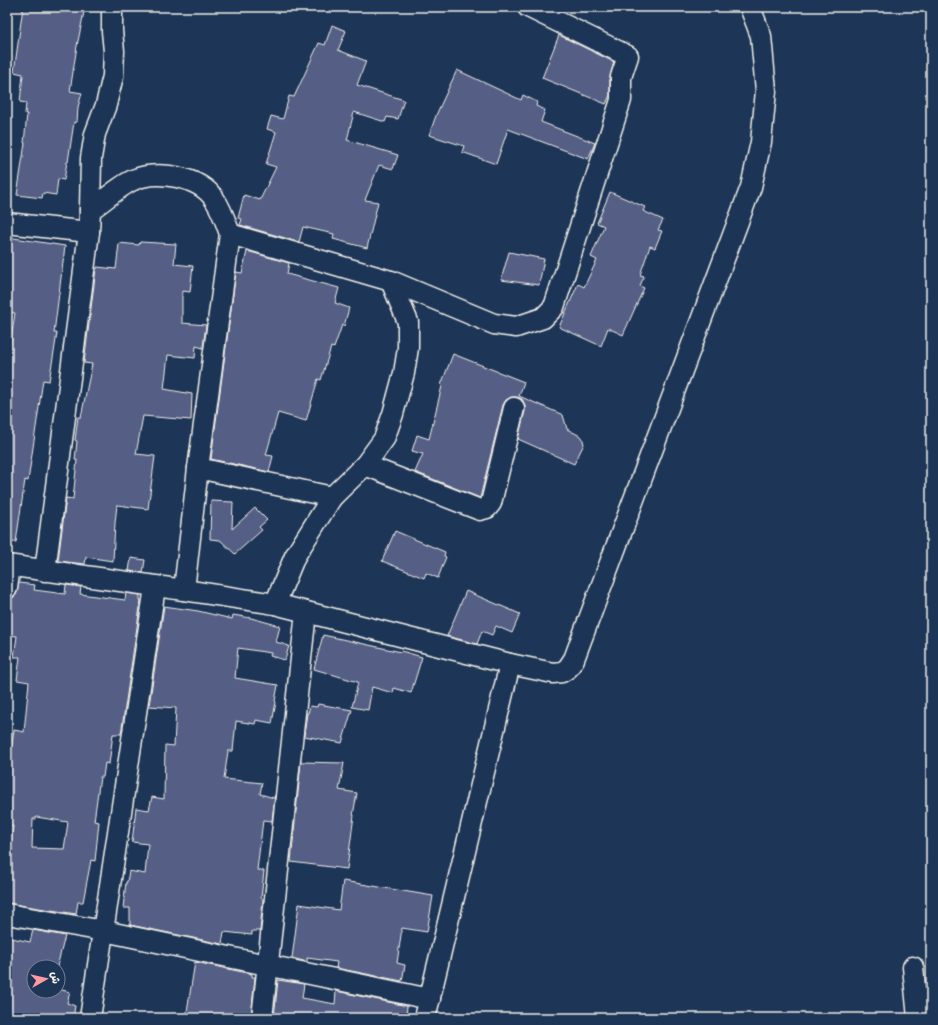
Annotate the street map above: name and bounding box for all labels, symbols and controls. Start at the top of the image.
north arrow [26,959,66,999]
text: ش [45,971,63,985]

